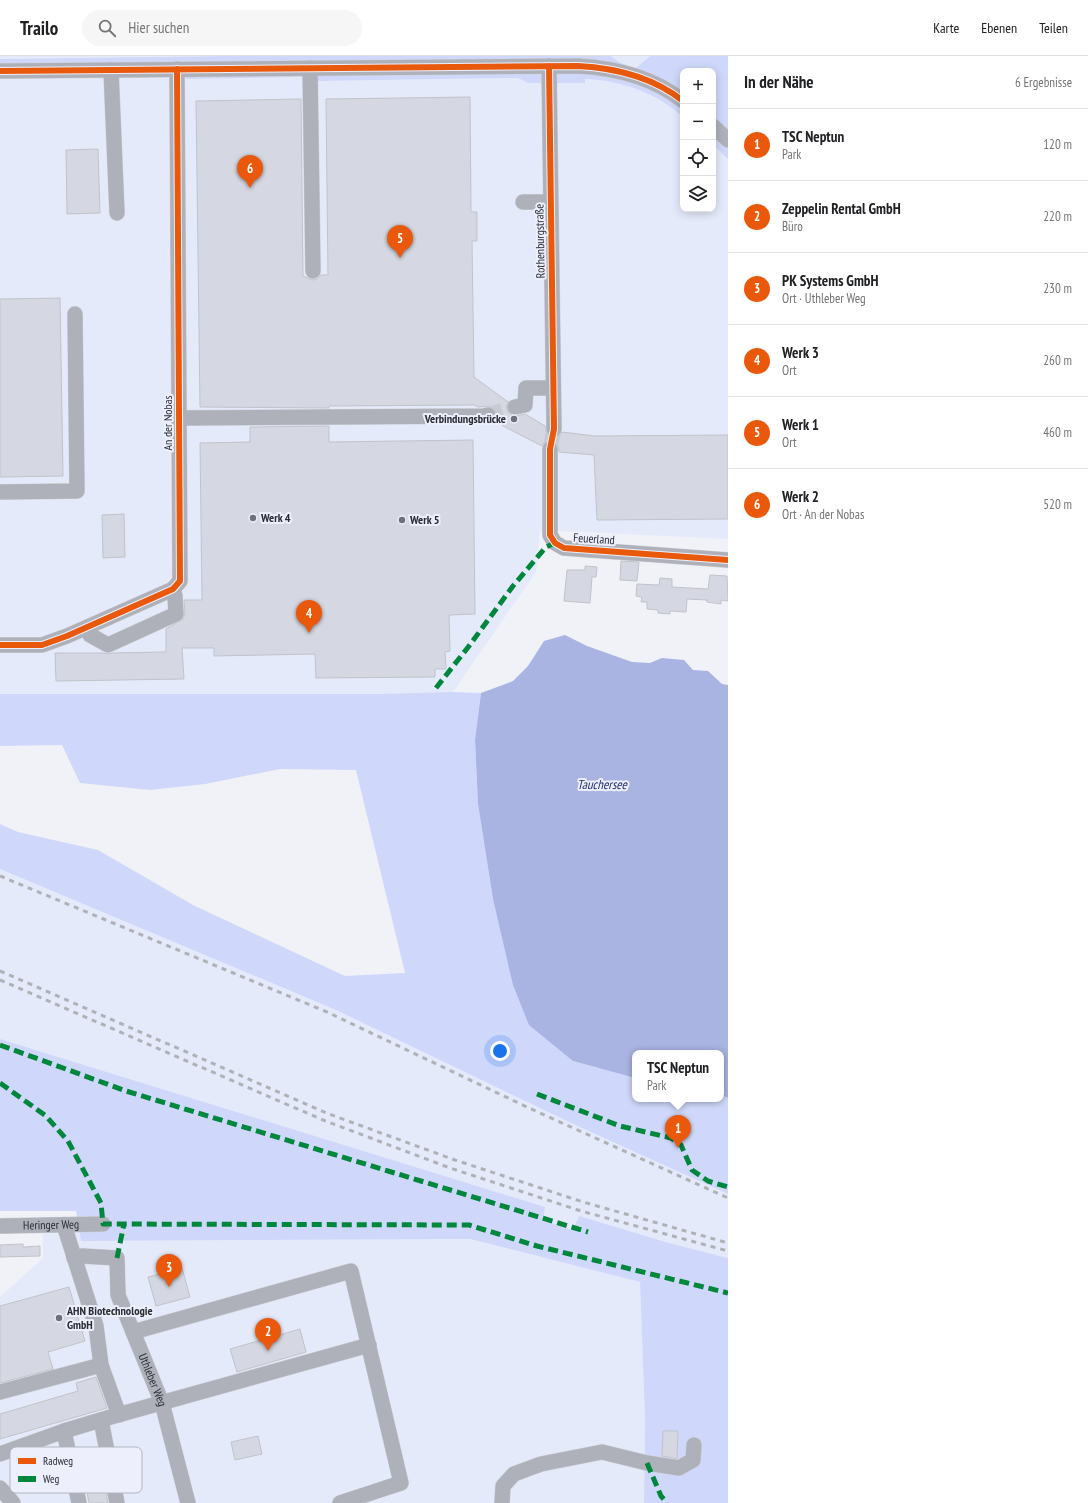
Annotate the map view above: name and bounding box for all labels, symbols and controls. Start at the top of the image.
search box [82,10,362,46]
text: Trailo [20,16,58,40]
icon: search [96,17,118,39]
text: Hier suchen [128,18,189,37]
text: Karte [933,19,959,37]
text: Ebenen [981,19,1017,37]
text: Teilen [1039,19,1068,37]
map controls [680,68,716,212]
button: + [680,68,716,104]
text: In der Nähe [744,71,814,93]
text: 6 Ergebnisse [1015,74,1072,91]
button: − [680,104,716,140]
text: TSC Neptun [782,127,844,146]
text: 1 [754,136,760,153]
text: 120 m [1043,136,1072,153]
button: locate [680,140,716,176]
text: Park [782,146,801,163]
pin: 6 [237,155,263,188]
button: layers [680,176,716,212]
text: Zeppelin Rental GmbH [782,199,901,218]
street label: Rothenburgstraße [531,204,548,278]
text: 2 [754,208,760,225]
text: 220 m [1043,208,1072,225]
text: Büro [782,218,803,235]
pin: 5 [387,225,413,258]
text: PK Systems GmbH [782,271,878,290]
text: 3 [754,280,760,297]
text: 230 m [1043,280,1072,297]
text: Ort · Uthleber Weg [782,290,866,307]
text: Werk 3 [782,343,819,362]
text: 4 [754,352,760,369]
text: 260 m [1043,352,1072,369]
text: Ort [782,362,797,379]
street label: An der Nobas [160,395,175,451]
place label: Verbindungsbrücke [424,411,506,426]
marker: Verbindungsbrücke [509,414,519,424]
text: Werk 1 [782,415,819,434]
text: 5 [754,424,760,441]
text: 460 m [1043,424,1072,441]
text: Ort [782,434,797,451]
text: Werk 2 [782,487,819,506]
text: 6 [754,496,760,513]
text: 520 m [1043,496,1072,513]
text: Ort · An der Nobas [782,506,864,523]
place label: Werk 4 [260,510,291,525]
place label: Werk 5 [409,512,440,527]
marker: Werk 4 [248,513,258,523]
marker: Werk 5 [397,515,407,525]
street label: Feuerland [573,530,615,547]
pin: 4 [296,600,322,633]
water label: Tauchersee [577,776,629,793]
your location [490,1041,510,1061]
popup [632,1050,724,1102]
text: TSC Neptun [647,1058,709,1077]
text: Park [647,1077,666,1094]
pin: 1 [665,1115,691,1148]
street label: Heringer Weg [23,1216,79,1233]
pin: 3 [156,1254,182,1287]
place label: AHN Biotechnologie GmbH [66,1303,153,1332]
marker: AHN Biotechnologie GmbH [54,1313,64,1323]
pin: 2 [255,1318,281,1351]
street label: Uthleber Weg [136,1351,171,1408]
legend [10,1447,142,1493]
text: Radweg [43,1454,73,1468]
text: Weg [43,1472,59,1486]

